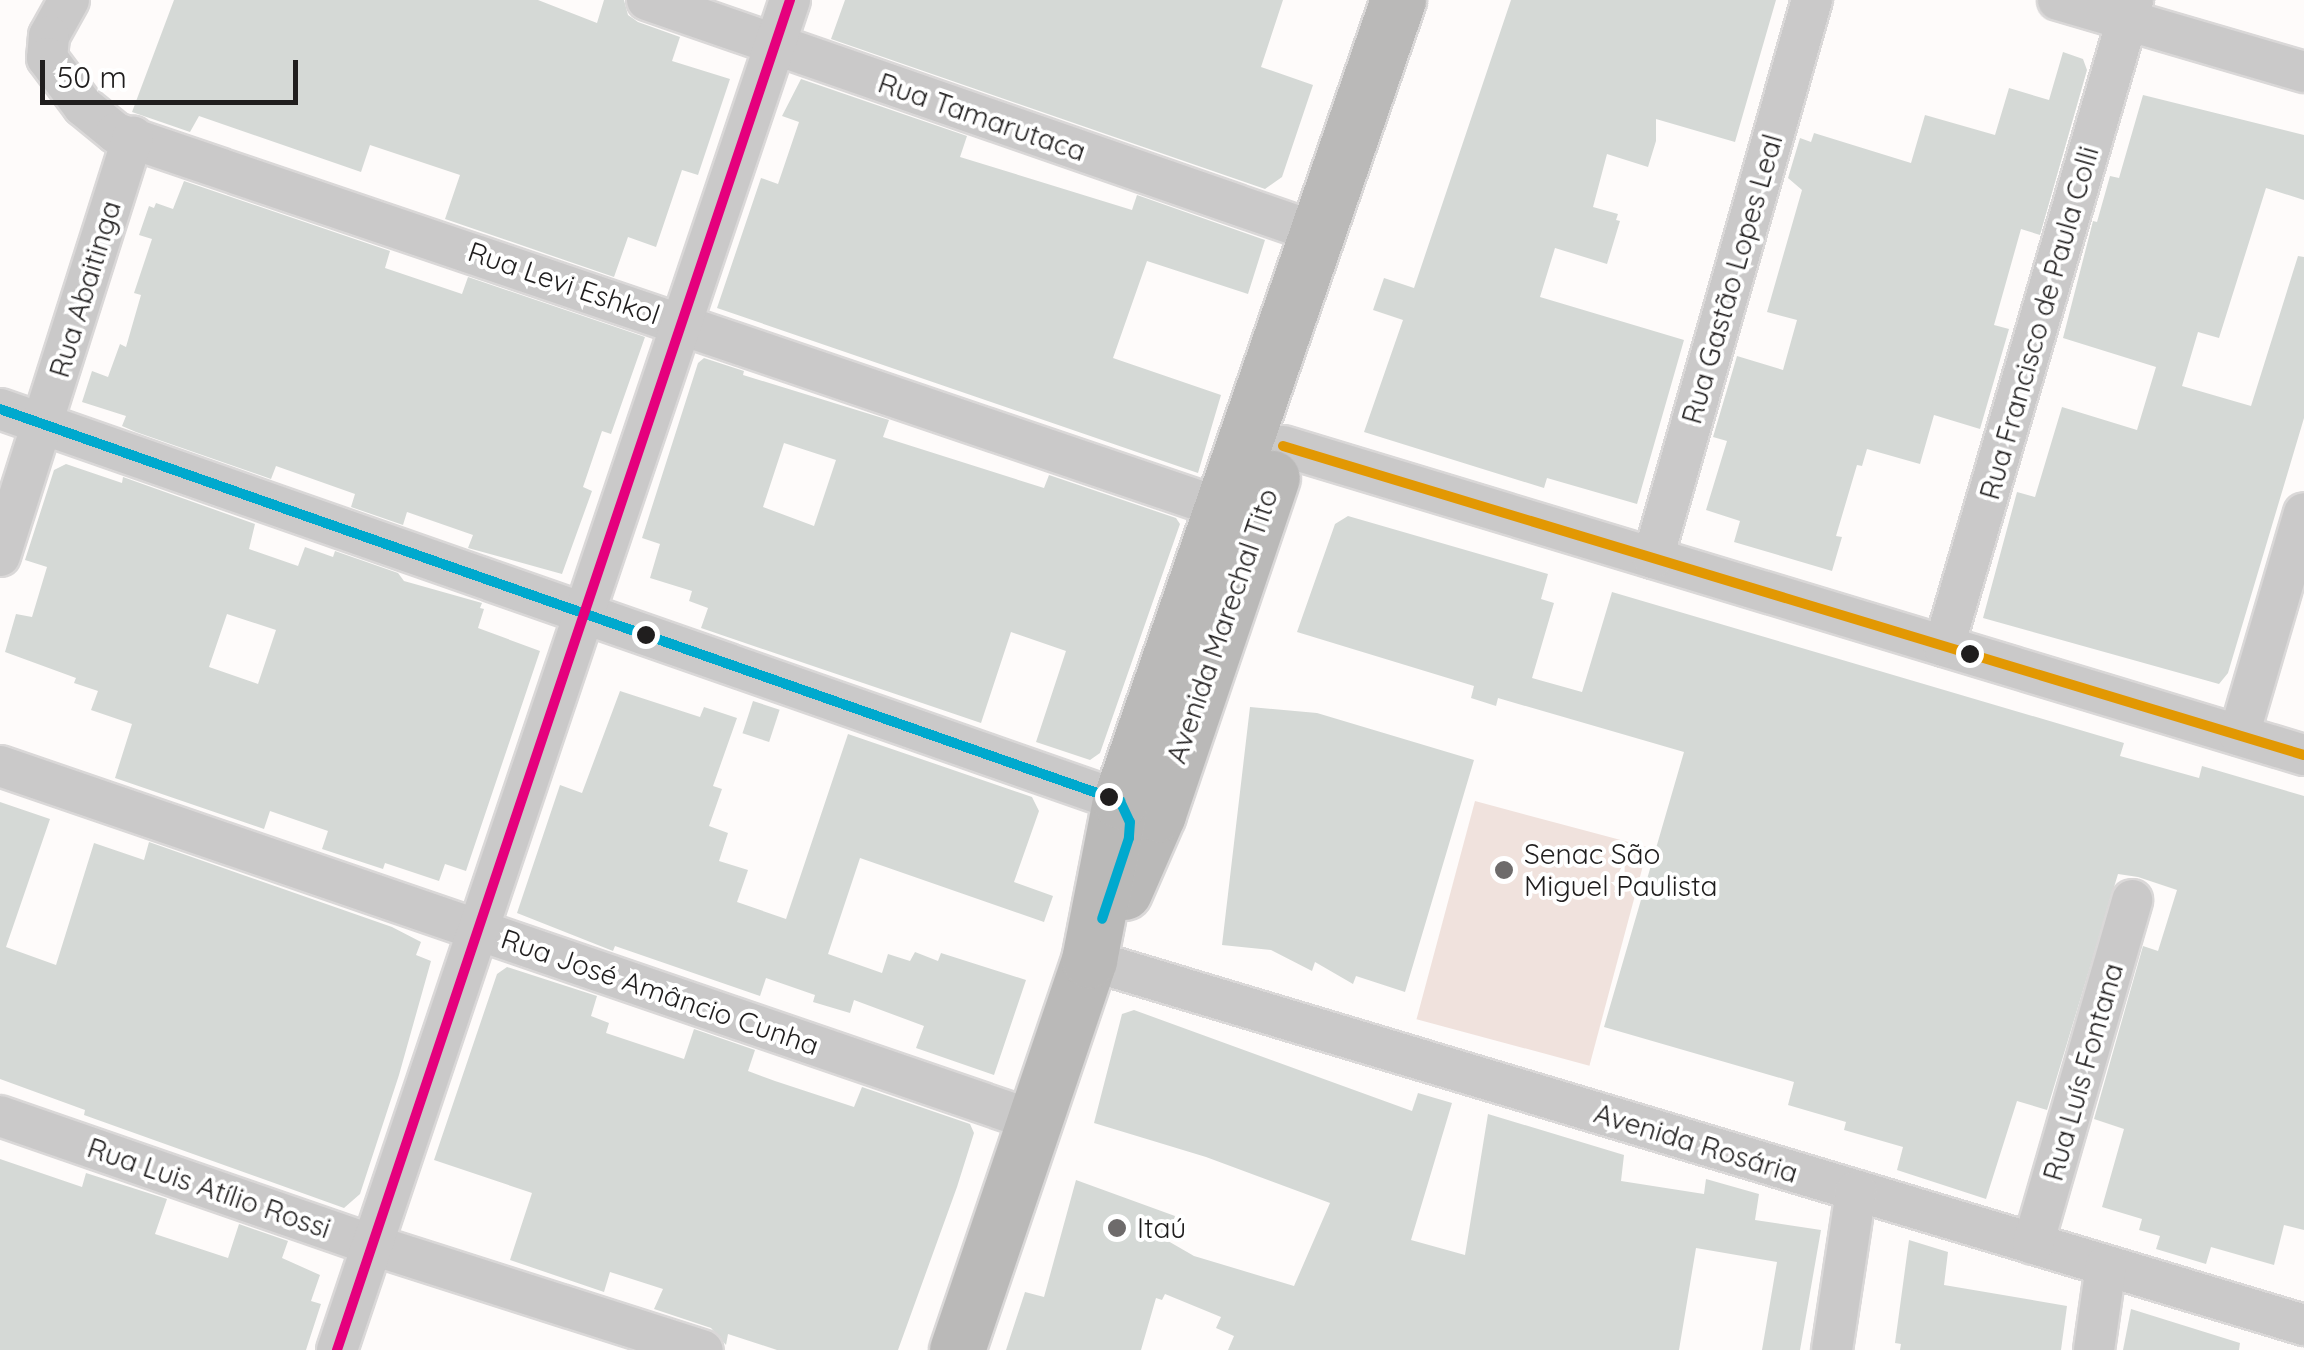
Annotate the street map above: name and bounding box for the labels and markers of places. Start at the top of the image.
unlabelled marker [636,625,656,645]
unlabelled marker [1960,644,1980,664]
unlabelled marker [1099,787,1119,807]
place label: Senac São Miguel Paulista [1524,837,1717,903]
marker: Senac São Miguel Paulista [1493,859,1515,881]
place label: Itaú [1137,1211,1186,1245]
marker: Itaú [1106,1217,1128,1239]

